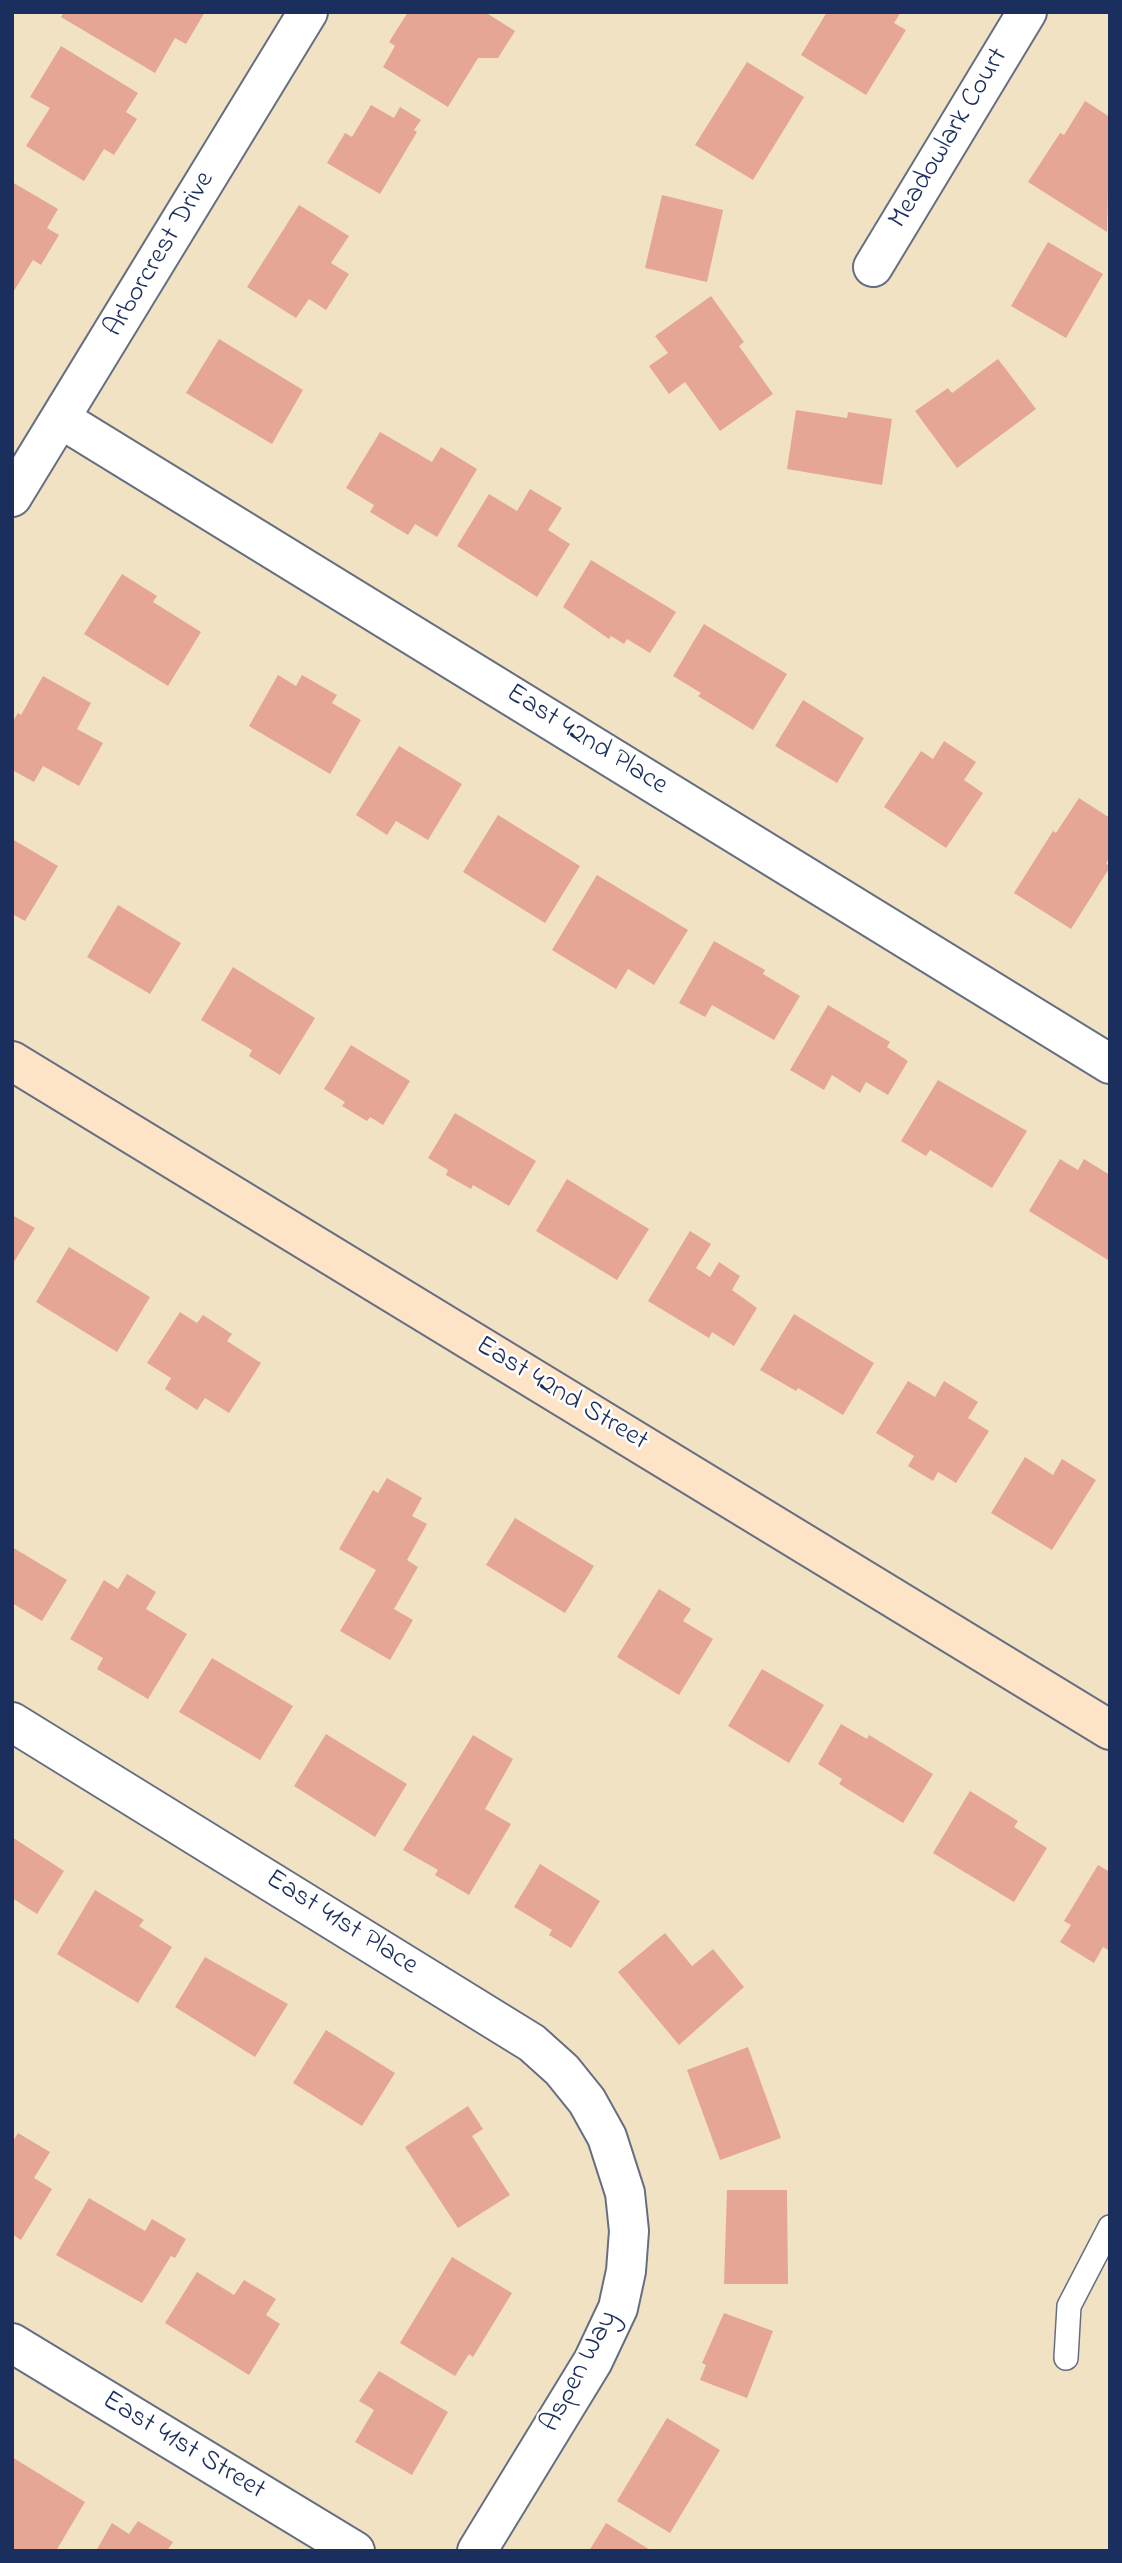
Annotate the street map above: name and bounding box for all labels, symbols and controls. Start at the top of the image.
street label: Meadowlark Court [883,43,1017,235]
street label: Arborcrest Drive [99,166,223,344]
street label: East 42nd Place [499,678,673,804]
street label: East 42nd Street [469,1330,653,1460]
street label: East 41st Place [259,1864,423,1984]
street label: Aspen Way [535,2306,627,2438]
street label: East 41st Street [95,2385,271,2509]

